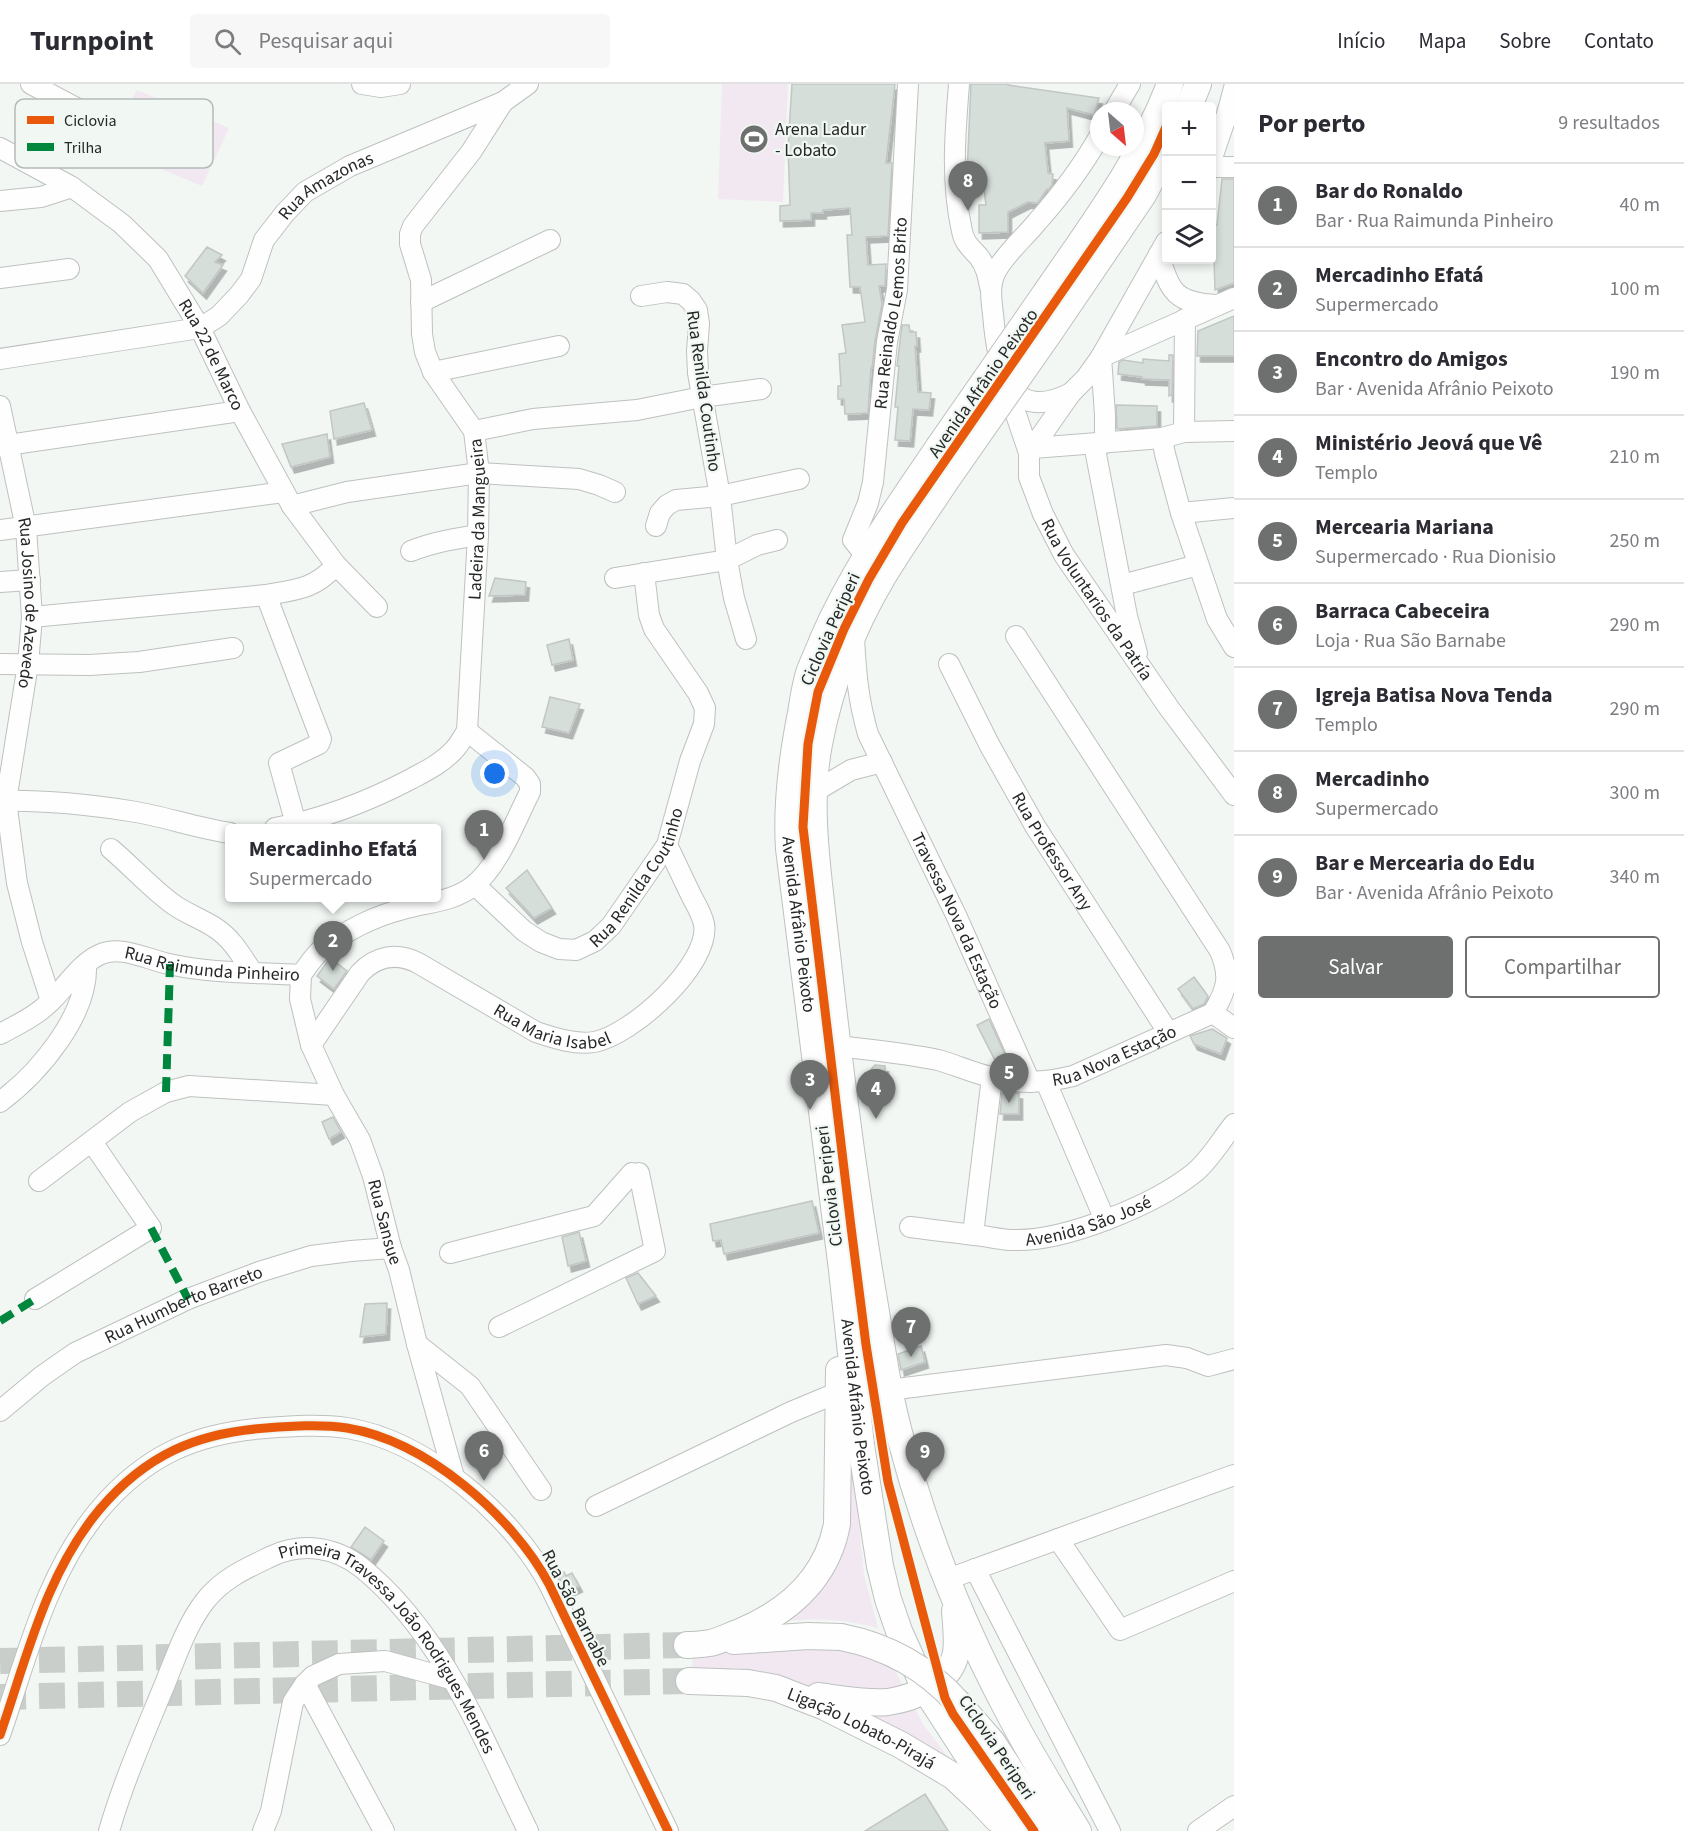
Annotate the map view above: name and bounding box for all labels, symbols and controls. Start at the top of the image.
search box [190,14,610,68]
text: Turnpoint [30,21,154,61]
icon: search [211,25,244,58]
text: Pesquisar aqui [259,25,393,57]
text: Início [1337,26,1385,56]
text: Mapa [1418,26,1466,56]
text: Sobre [1499,26,1551,56]
text: Contato [1584,26,1654,56]
legend [15,99,213,168]
north arrow [1090,102,1144,156]
map controls [1162,102,1216,264]
button: + [1162,102,1216,156]
text: Por perto [1258,105,1366,142]
text: 9 resultados [1558,109,1660,137]
text: Ciclovia [64,110,117,132]
place label: Arena Ladur - Lobato [775,117,867,163]
sports icon: Arena Ladur - Lobato [738,123,770,155]
text: Trilha [64,137,102,159]
street label: Rua Amazonas [272,146,377,225]
button: − [1162,156,1216,210]
pin: 8 [948,162,988,211]
text: Bar do Ronaldo [1315,175,1463,207]
text: 1 [1272,191,1283,219]
text: 40 m [1620,191,1660,219]
text: Bar · Rua Raimunda Pinheiro [1315,207,1553,235]
button: layers [1162,210,1216,264]
street label: Rua Reinaldo Lemos Brito [868,217,914,410]
text: Mercadinho Efatá [1315,259,1484,291]
text: 2 [1272,275,1283,303]
text: 100 m [1610,275,1660,303]
text: Supermercado [1315,291,1439,319]
street label: Rua 22 de Marco [172,294,250,415]
street label: Avenida Afrânio Peixoto [922,304,1044,463]
street label: Rua Renilda Coutinho [680,309,727,473]
text: Encontro do Amigos [1315,343,1508,375]
text: 3 [1272,359,1283,387]
text: 190 m [1610,359,1660,387]
text: Bar · Avenida Afrânio Peixoto [1315,375,1554,403]
text: Ministério Jeová que Vê [1315,427,1542,459]
street label: Ladeira da Mangueira [462,437,492,601]
text: 4 [1272,443,1283,471]
text: 210 m [1610,443,1660,471]
text: Templo [1315,459,1378,487]
text: Mercearia Mariana [1315,511,1494,543]
street label: Rua Voluntarios da Patría [1034,514,1158,686]
street label: Rua Josino de Azevedo [11,515,44,691]
text: 5 [1272,527,1283,555]
text: 250 m [1610,527,1660,555]
text: Supermercado · Rua Dionisio [1315,543,1556,571]
street label: Ciclovia Periperi [794,569,867,690]
text: Barraca Cabeceira [1315,595,1490,627]
text: 6 [1272,611,1283,639]
text: 290 m [1610,611,1660,639]
text: Loja · Rua São Barnabe [1315,627,1506,655]
text: Igreja Batisa Nova Tenda [1315,679,1553,711]
text: 7 [1272,695,1283,723]
text: 290 m [1610,695,1660,723]
text: Templo [1315,711,1378,739]
your location [480,759,509,788]
text: Mercadinho [1315,763,1429,795]
text: 8 [1272,779,1283,807]
text: 300 m [1610,779,1660,807]
street label: Rua Professor Any [1005,788,1099,916]
text: Supermercado [1315,795,1439,823]
street label: Rua Renilda Coutinho [584,805,690,953]
pin: 1 [464,810,504,860]
popup [225,824,441,902]
street label: Travessa Nova da Estação [905,828,1008,1013]
text: Mercadinho Efatá [249,833,417,865]
street label: Avenida Afrânio Peixoto [775,836,821,1014]
text: Bar e Mercearia do Edu [1315,847,1535,879]
text: 9 [1272,863,1283,891]
text: 340 m [1610,863,1660,891]
text: Supermercado [249,865,372,893]
text: Bar · Avenida Afrânio Peixoto [1315,879,1554,907]
pin: 2 [314,922,352,971]
button: Salvar [1258,936,1453,998]
button: Compartilhar [1465,936,1660,998]
street label: Rua Raimunda Pinheiro [122,940,301,988]
street label: Rua Maria Isabel [489,998,615,1056]
street label: Rua Nova Estação [1050,1019,1181,1093]
pin: 5 [990,1054,1028,1103]
pin: 3 [790,1060,830,1110]
pin: 4 [856,1070,896,1119]
street label: Ciclovia Periperi [810,1124,849,1248]
street label: Rua Sansue [361,1177,408,1268]
street label: Avenida São José [1024,1190,1156,1253]
street label: Rua Humberto Barreto [101,1260,266,1350]
pin: 7 [892,1308,930,1357]
street label: Avenida Afrânio Peixoto [834,1318,881,1497]
pin: 6 [464,1432,504,1481]
pin: 9 [906,1432,944,1482]
street label: Primeira Travessa João Rodrigues Mendes [275,1536,501,1758]
street label: Rua São Barnabe [535,1545,616,1671]
street label: Ligação Lobato-Pirajá [784,1682,940,1776]
street label: Ciclovia Periperi [952,1690,1041,1805]

